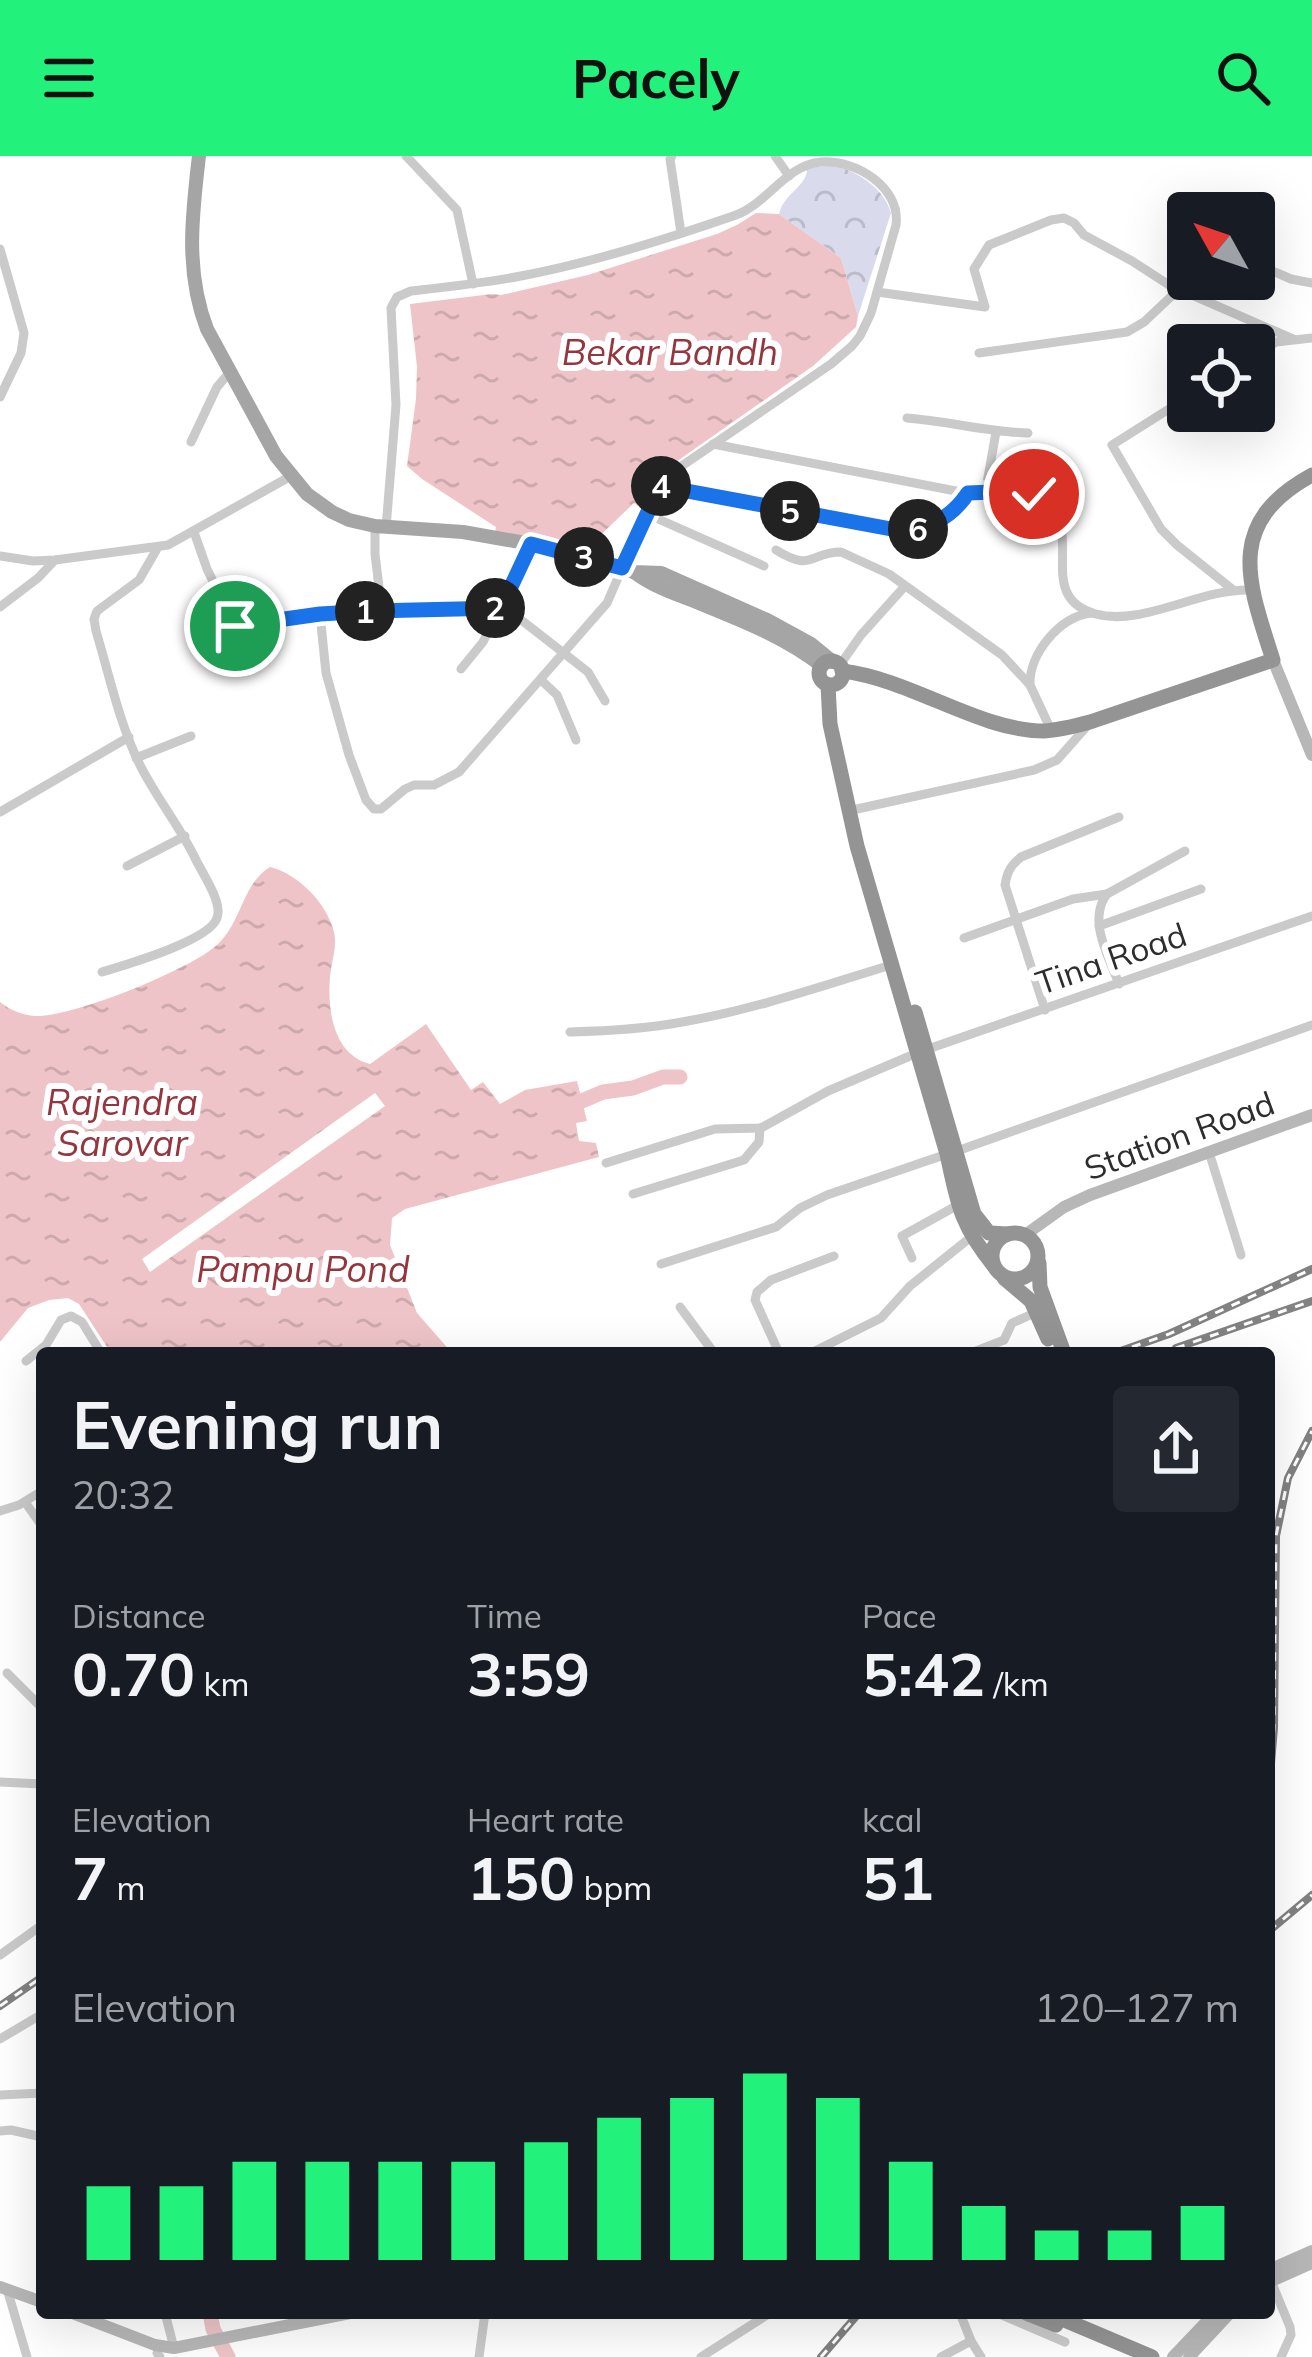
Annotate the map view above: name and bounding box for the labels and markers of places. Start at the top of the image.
pin [983,443,1085,545]
pin: 4 [631,456,691,516]
pin: 5 [760,481,820,541]
pin: 6 [888,499,948,559]
pin: 3 [554,527,614,587]
pin [184,575,286,677]
pin: 2 [465,578,525,638]
pin: 1 [335,581,395,641]

